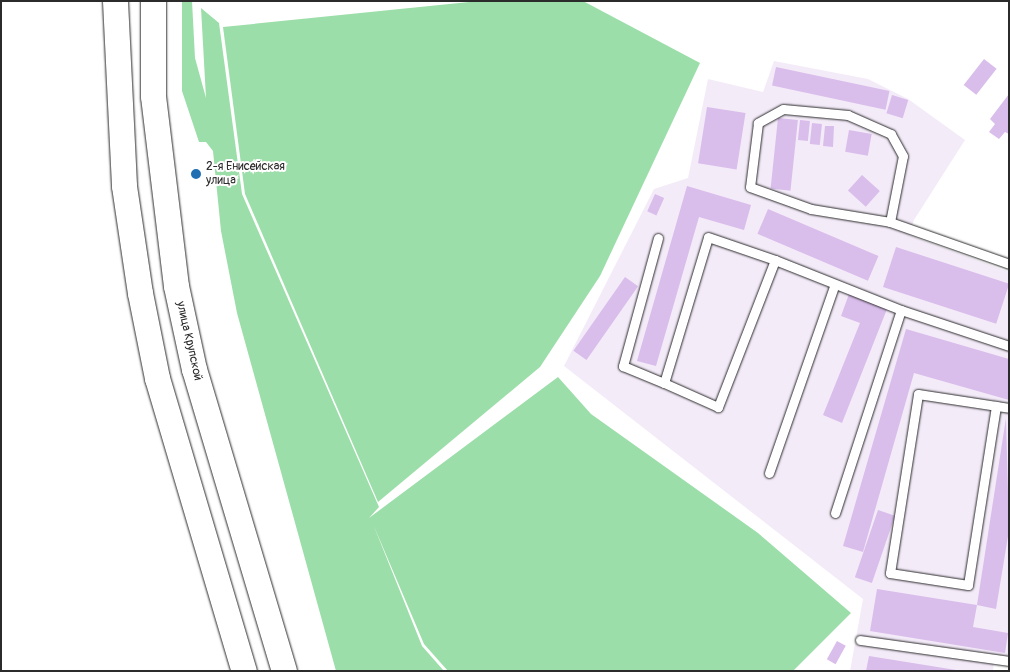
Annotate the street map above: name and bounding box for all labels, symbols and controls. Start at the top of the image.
place label: 2-я Енисейская улица [206,160,285,188]
marker: 2-я Енисейская улица [190,168,202,180]
street label: улица Крупской [173,300,205,382]

